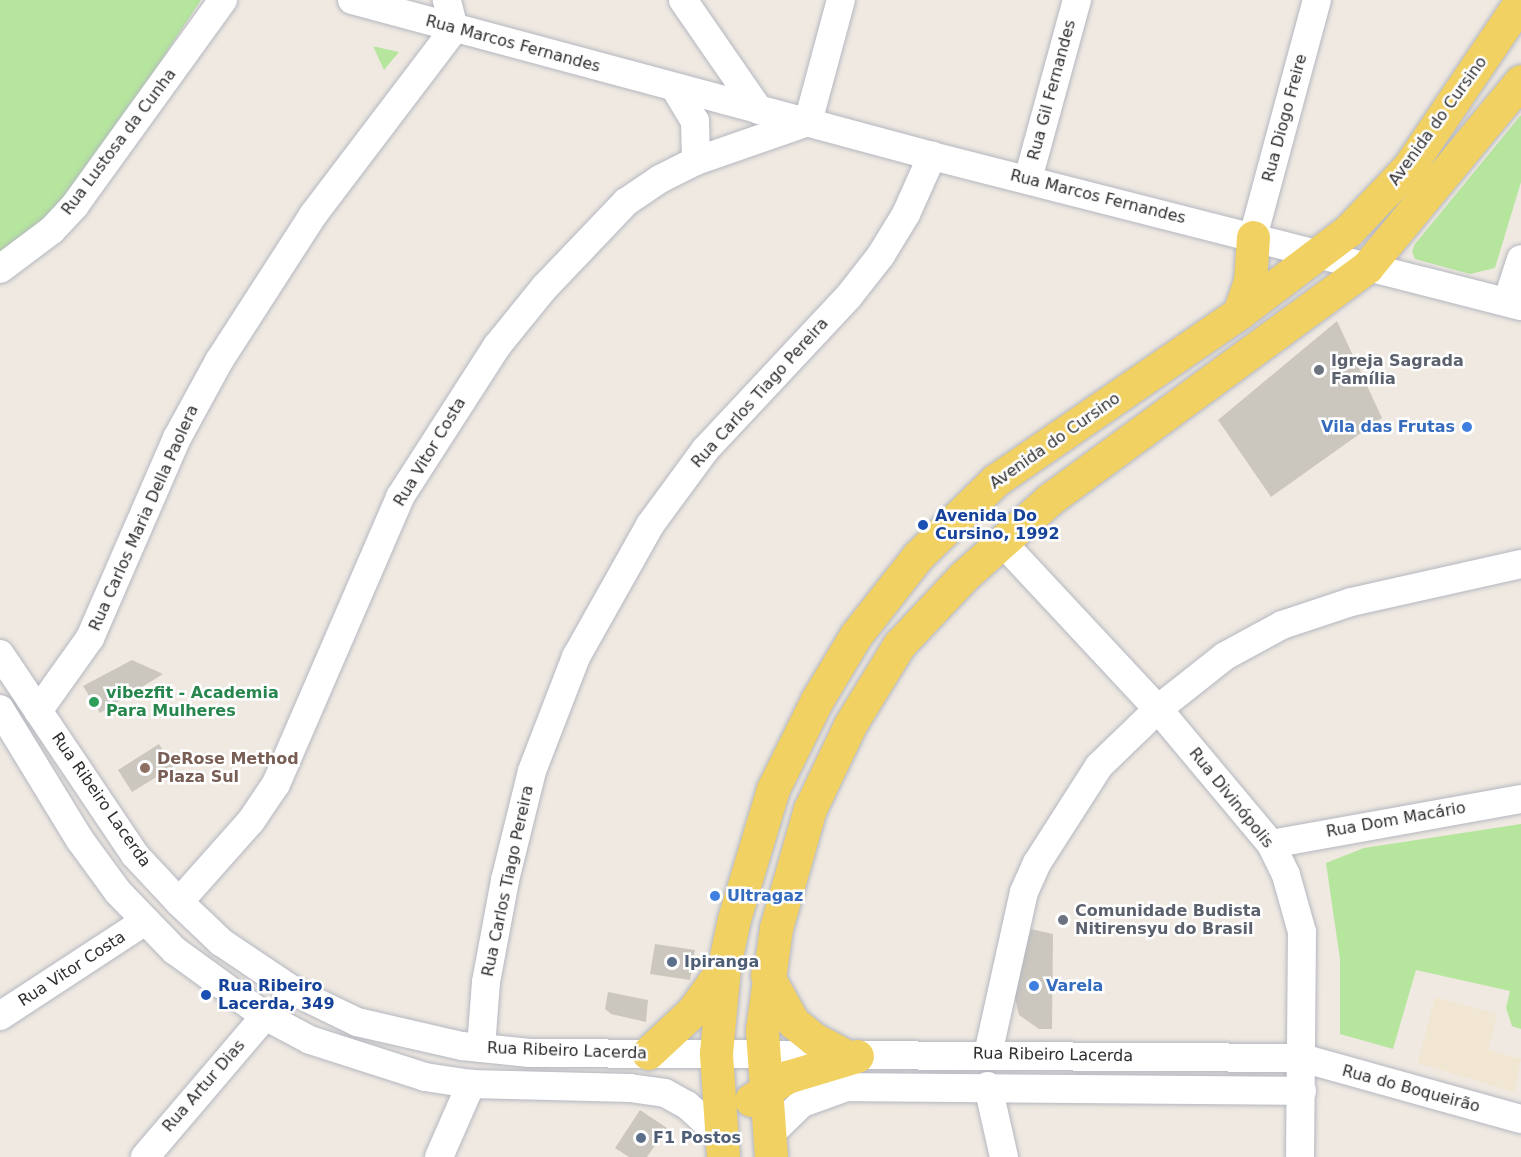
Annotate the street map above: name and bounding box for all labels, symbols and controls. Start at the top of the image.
street label: Rua Marcos Fernandes [424,11,602,77]
street label: Rua Gil Fernandes [1024,18,1080,162]
street label: Rua Diogo Freire [1259,52,1311,184]
street label: Avenida do Cursino [1385,53,1491,189]
street label: Rua Lustosa da Cunha [58,65,180,219]
street label: Rua Marcos Fernandes [1008,166,1188,228]
street label: Rua Carlos Tiago Pereira [688,314,832,472]
place label: Igreja Sagrada Família [1331,351,1464,389]
marker: Igreja Sagrada Família [1312,363,1326,377]
street label: Avenida do Cursino [986,389,1124,493]
street label: Rua Vitor Costa [390,394,470,510]
street label: Rua Carlos Maria Della Paolera [85,402,203,634]
place label: Vila das Frutas [1321,417,1455,437]
marker: Vila das Frutas [1460,420,1474,434]
place label: Avenida Do Cursino, 1992 [935,506,1060,544]
marker: Avenida Do Cursino, 1992 [916,518,930,532]
place label: vibezfit - Academia Para Mulheres [106,683,279,721]
marker: vibezfit - Academia Para Mulheres [87,695,101,709]
street label: Rua Ribeiro Lacerda [47,729,155,871]
street label: Rua Divinópolis [1185,744,1277,852]
place label: DeRose Method Plaza Sul [157,749,299,787]
marker: DeRose Method Plaza Sul [138,761,152,775]
street label: Rua Carlos Tiago Pereira [478,784,538,978]
street label: Rua Dom Macário [1325,798,1467,842]
place label: Ultragaz [727,886,803,906]
marker: Ultragaz [708,889,722,903]
place label: Comunidade Budista Nitirensyu do Brasil [1075,901,1261,939]
marker: Comunidade Budista Nitirensyu do Brasil [1056,913,1070,927]
street label: Rua Vitor Costa [15,927,129,1011]
place label: Ipiranga [684,952,759,972]
marker: Ipiranga [665,955,679,969]
place label: Rua Ribeiro Lacerda, 349 [218,976,335,1014]
place label: Varela [1046,976,1103,996]
marker: Varela [1027,979,1041,993]
marker: Rua Ribeiro Lacerda, 349 [199,988,213,1002]
street label: Rua Artur Dias [159,1036,249,1136]
street label: Rua Ribeiro Lacerda [487,1039,647,1063]
street label: Rua Ribeiro Lacerda [973,1044,1133,1066]
street label: Rua do Boqueirão [1340,1061,1482,1117]
place label: F1 Postos [653,1128,741,1148]
marker: F1 Postos [634,1131,648,1145]

